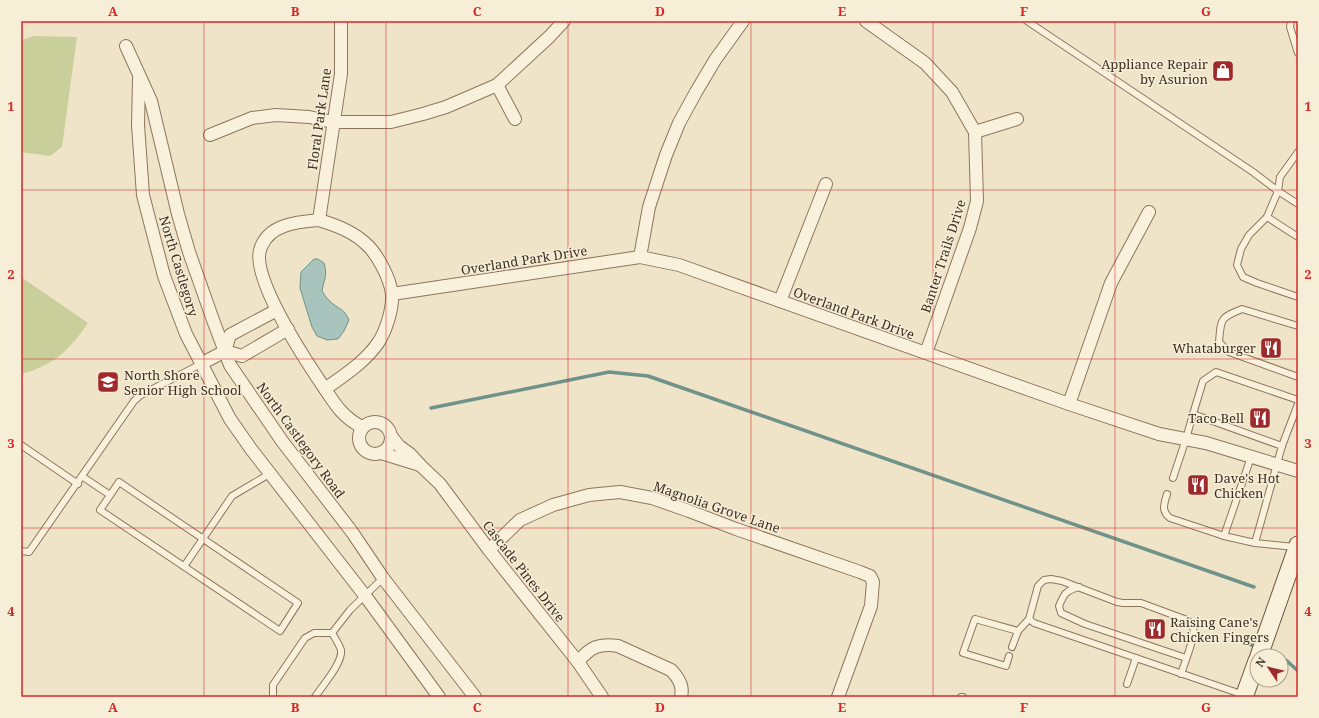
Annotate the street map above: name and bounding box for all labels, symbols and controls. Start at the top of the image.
text: A [108,2,118,20]
text: B [291,2,300,20]
text: C [473,2,482,20]
text: D [655,2,665,20]
text: E [838,2,847,20]
text: F [1020,2,1028,20]
text: G [1201,2,1211,20]
place label: Appliance Repair by Asurion [1101,55,1209,88]
shop icon: Appliance Repair by Asurion [1210,58,1236,84]
street label: Floral Park Lane [303,67,335,171]
text: 1 [7,97,15,115]
text: 1 [1304,97,1312,115]
street label: Banter Trails Drive [916,197,970,315]
street label: North Castlegory [155,213,203,319]
street label: Overland Park Drive [459,241,589,279]
text: 2 [7,265,15,283]
text: 2 [1304,265,1312,283]
street label: Overland Park Drive [791,283,917,343]
restaurant icon: Whataburger [1258,335,1284,361]
place label: Whataburger [1172,339,1256,357]
place label: North Shore Senior High School [124,366,241,399]
school or university icon: North Shore Senior High School [95,369,121,395]
street label: North Castlegory Road [253,378,349,502]
restaurant icon: Taco Bell [1247,405,1273,431]
place label: Taco Bell [1188,409,1244,427]
text: 3 [7,434,15,452]
text: 3 [1304,434,1312,452]
place label: Dave's Hot Chicken [1214,469,1280,502]
restaurant icon: Dave's Hot Chicken [1185,472,1211,498]
street label: Magnolia Grove Lane [651,477,783,537]
street label: Cascade Pines Drive [479,517,569,625]
text: 4 [7,602,15,620]
text: 4 [1304,602,1312,620]
place label: Raising Cane's Chicken Fingers [1170,613,1269,646]
restaurant icon: Raising Cane's Chicken Fingers [1142,616,1168,642]
north arrow [1249,648,1289,688]
text: N [1252,654,1269,670]
text: A [108,698,118,716]
text: B [291,698,300,716]
text: C [473,698,482,716]
text: D [655,698,665,716]
text: E [838,698,847,716]
text: F [1020,698,1028,716]
text: G [1201,698,1211,716]

